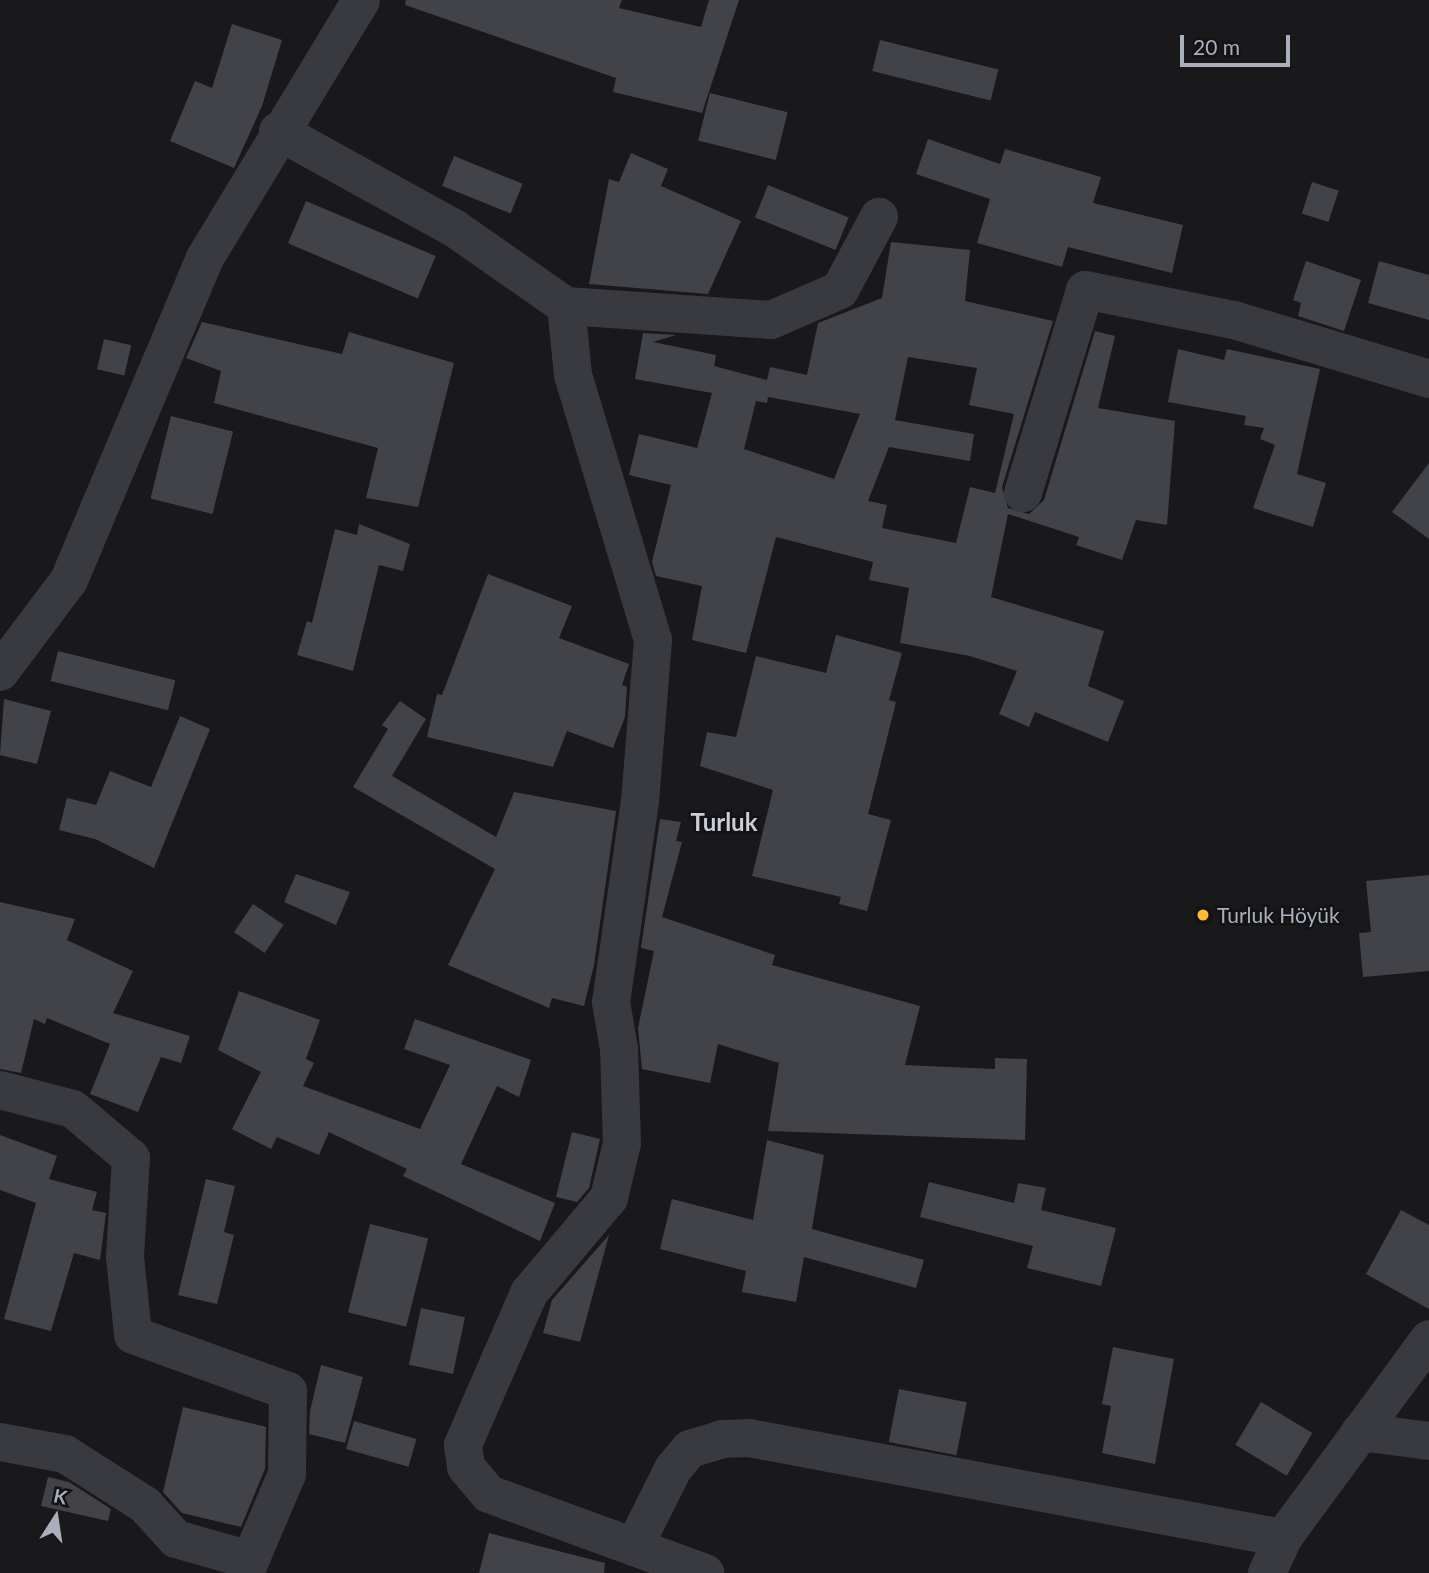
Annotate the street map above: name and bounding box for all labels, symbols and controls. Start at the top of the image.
scale bar [1184,21,1294,65]
text: 20 m [1193,34,1240,59]
district label: Turluk [691,808,757,836]
place label: Turluk Höyük [1217,902,1340,928]
marker: Turluk Höyük [1195,907,1211,923]
north arrow [21,1482,91,1552]
text: K [52,1483,69,1509]

